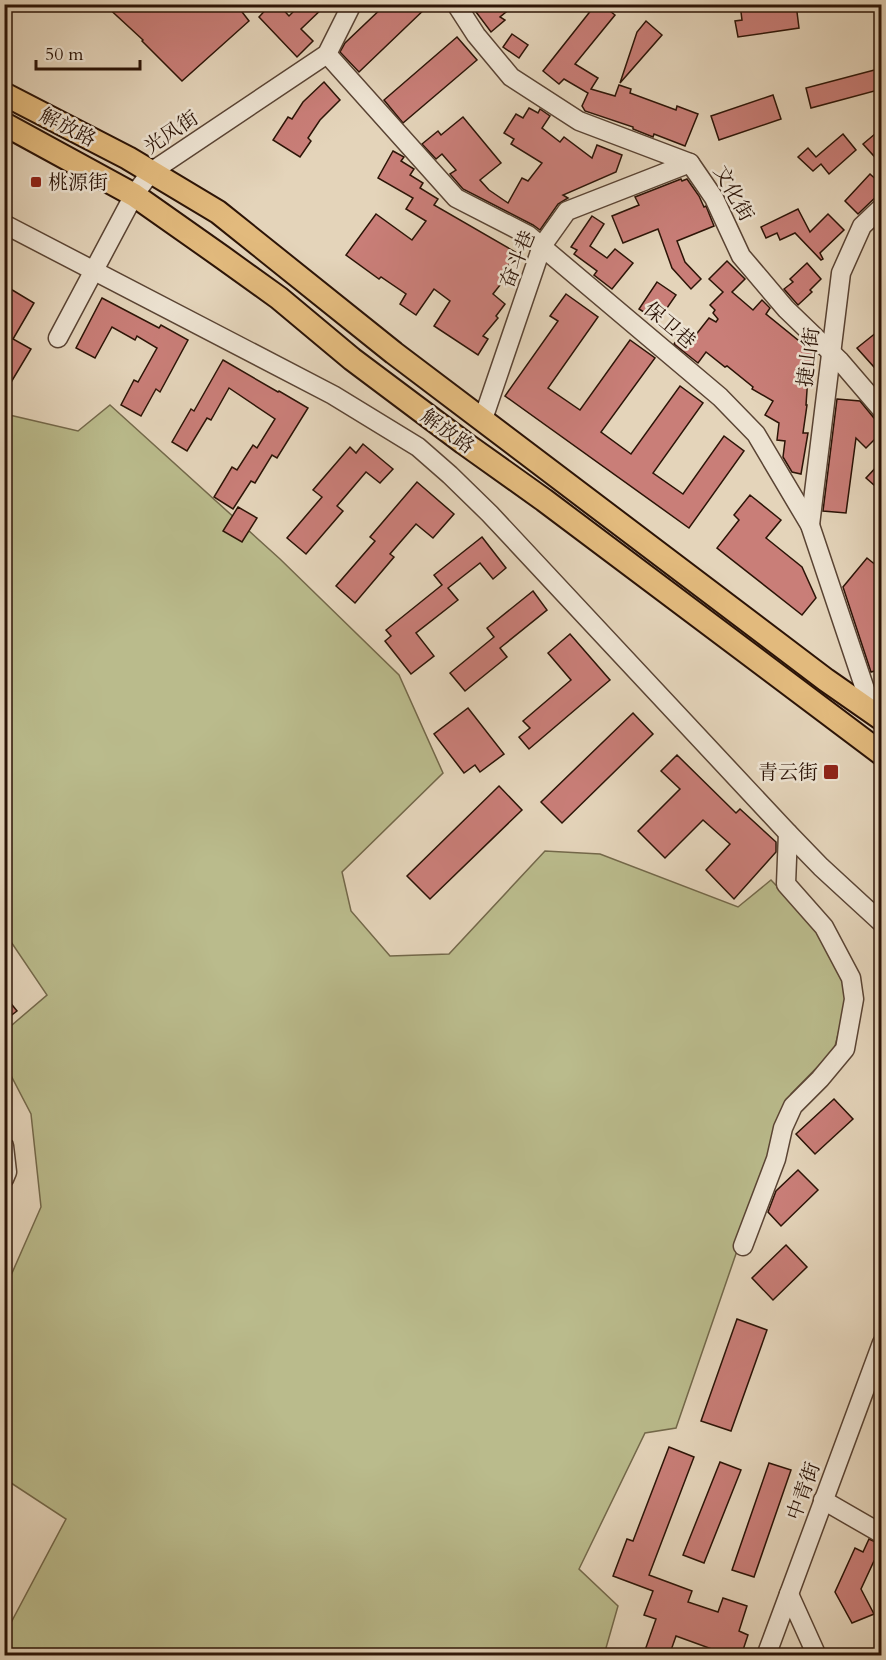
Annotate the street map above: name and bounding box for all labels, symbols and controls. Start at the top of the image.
scale bar [36,33,140,71]
text: 50 m [45,42,84,67]
street label: 解放路 [35,102,101,153]
street label: 光风街 [139,104,204,160]
street label: 文化街 [707,160,760,226]
place label: 桃源街 [48,169,108,196]
marker: 桃源街 [29,175,43,189]
street label: 奋斗巷 [493,226,542,292]
street label: 保卫巷 [638,296,701,355]
street label: 捷山街 [791,326,826,388]
street label: 解放路 [416,403,480,460]
place label: 青云街 [758,759,818,786]
marker: 青云街 [822,763,840,781]
street label: 中青街 [781,1458,826,1524]

